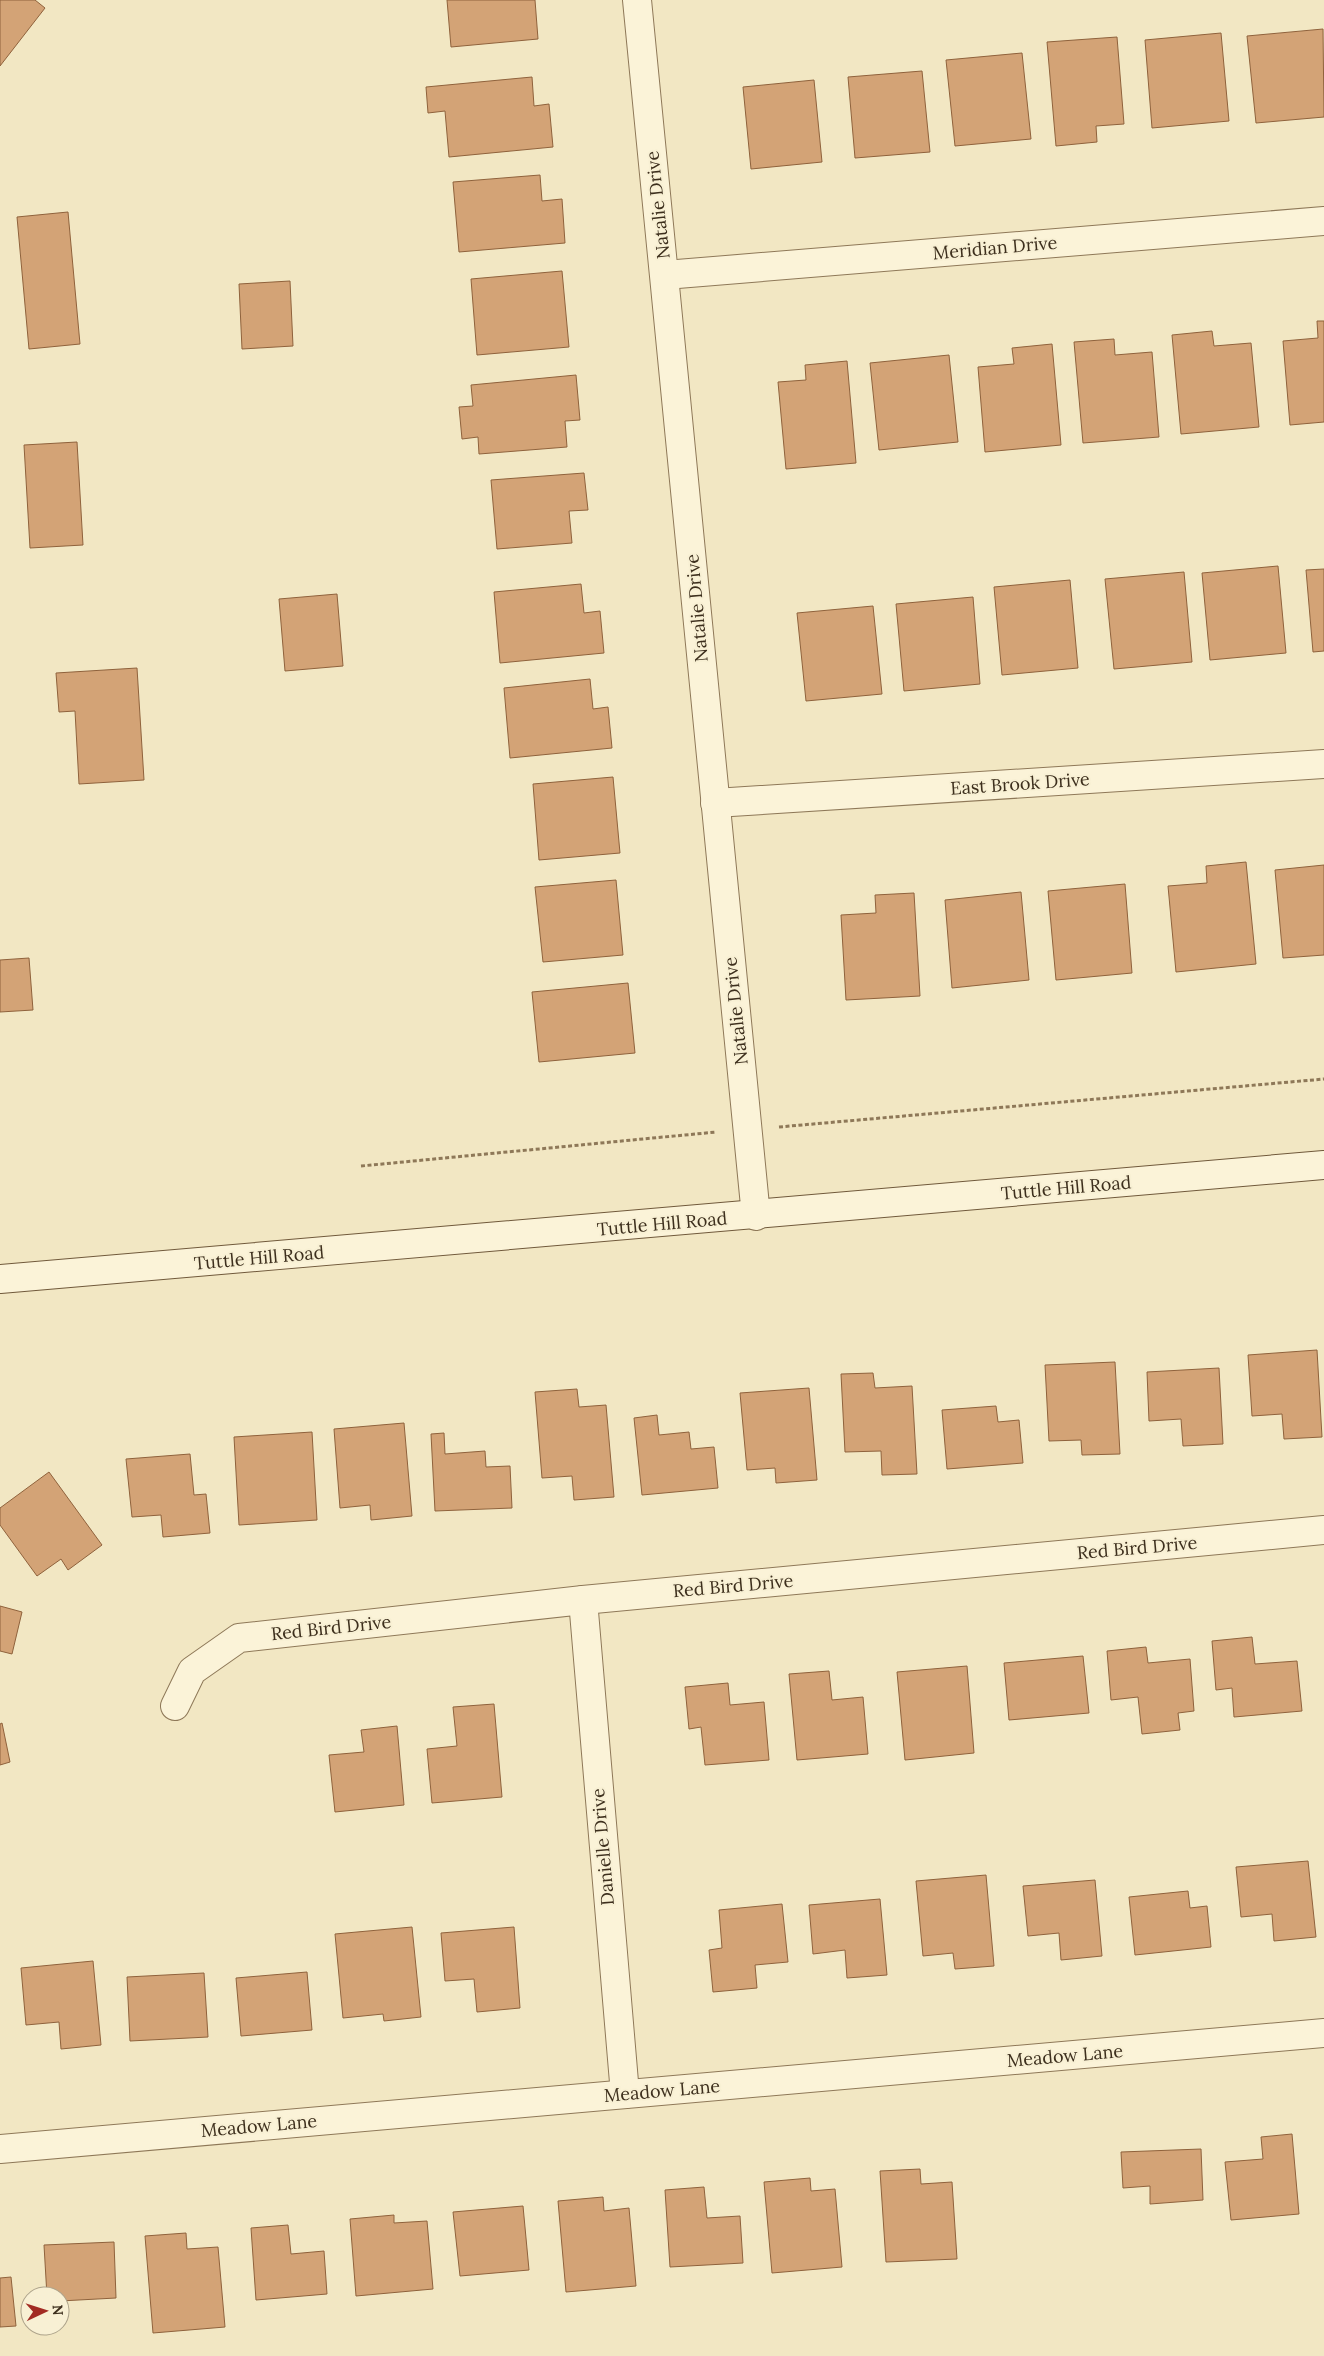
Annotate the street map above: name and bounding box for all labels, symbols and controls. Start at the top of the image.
street label: Natalie Drive [640,150,675,260]
street label: Meridian Drive [932,231,1058,264]
street label: Natalie Drive [680,553,713,663]
street label: East Brook Drive [949,767,1091,800]
street label: Natalie Drive [718,956,753,1066]
street label: Tuttle Hill Road [1000,1170,1132,1205]
street label: Tuttle Hill Road [596,1206,728,1241]
street label: Tuttle Hill Road [193,1240,325,1275]
street label: Red Bird Drive [1076,1531,1198,1564]
street label: Red Bird Drive [672,1569,794,1602]
street label: Red Bird Drive [270,1610,392,1645]
street label: Danielle Drive [586,1787,619,1907]
street label: Meadow Lane [1006,2039,1124,2072]
street label: Meadow Lane [603,2074,721,2107]
street label: Meadow Lane [200,2109,318,2142]
north arrow [20,2286,70,2336]
text: N [49,2304,67,2316]

